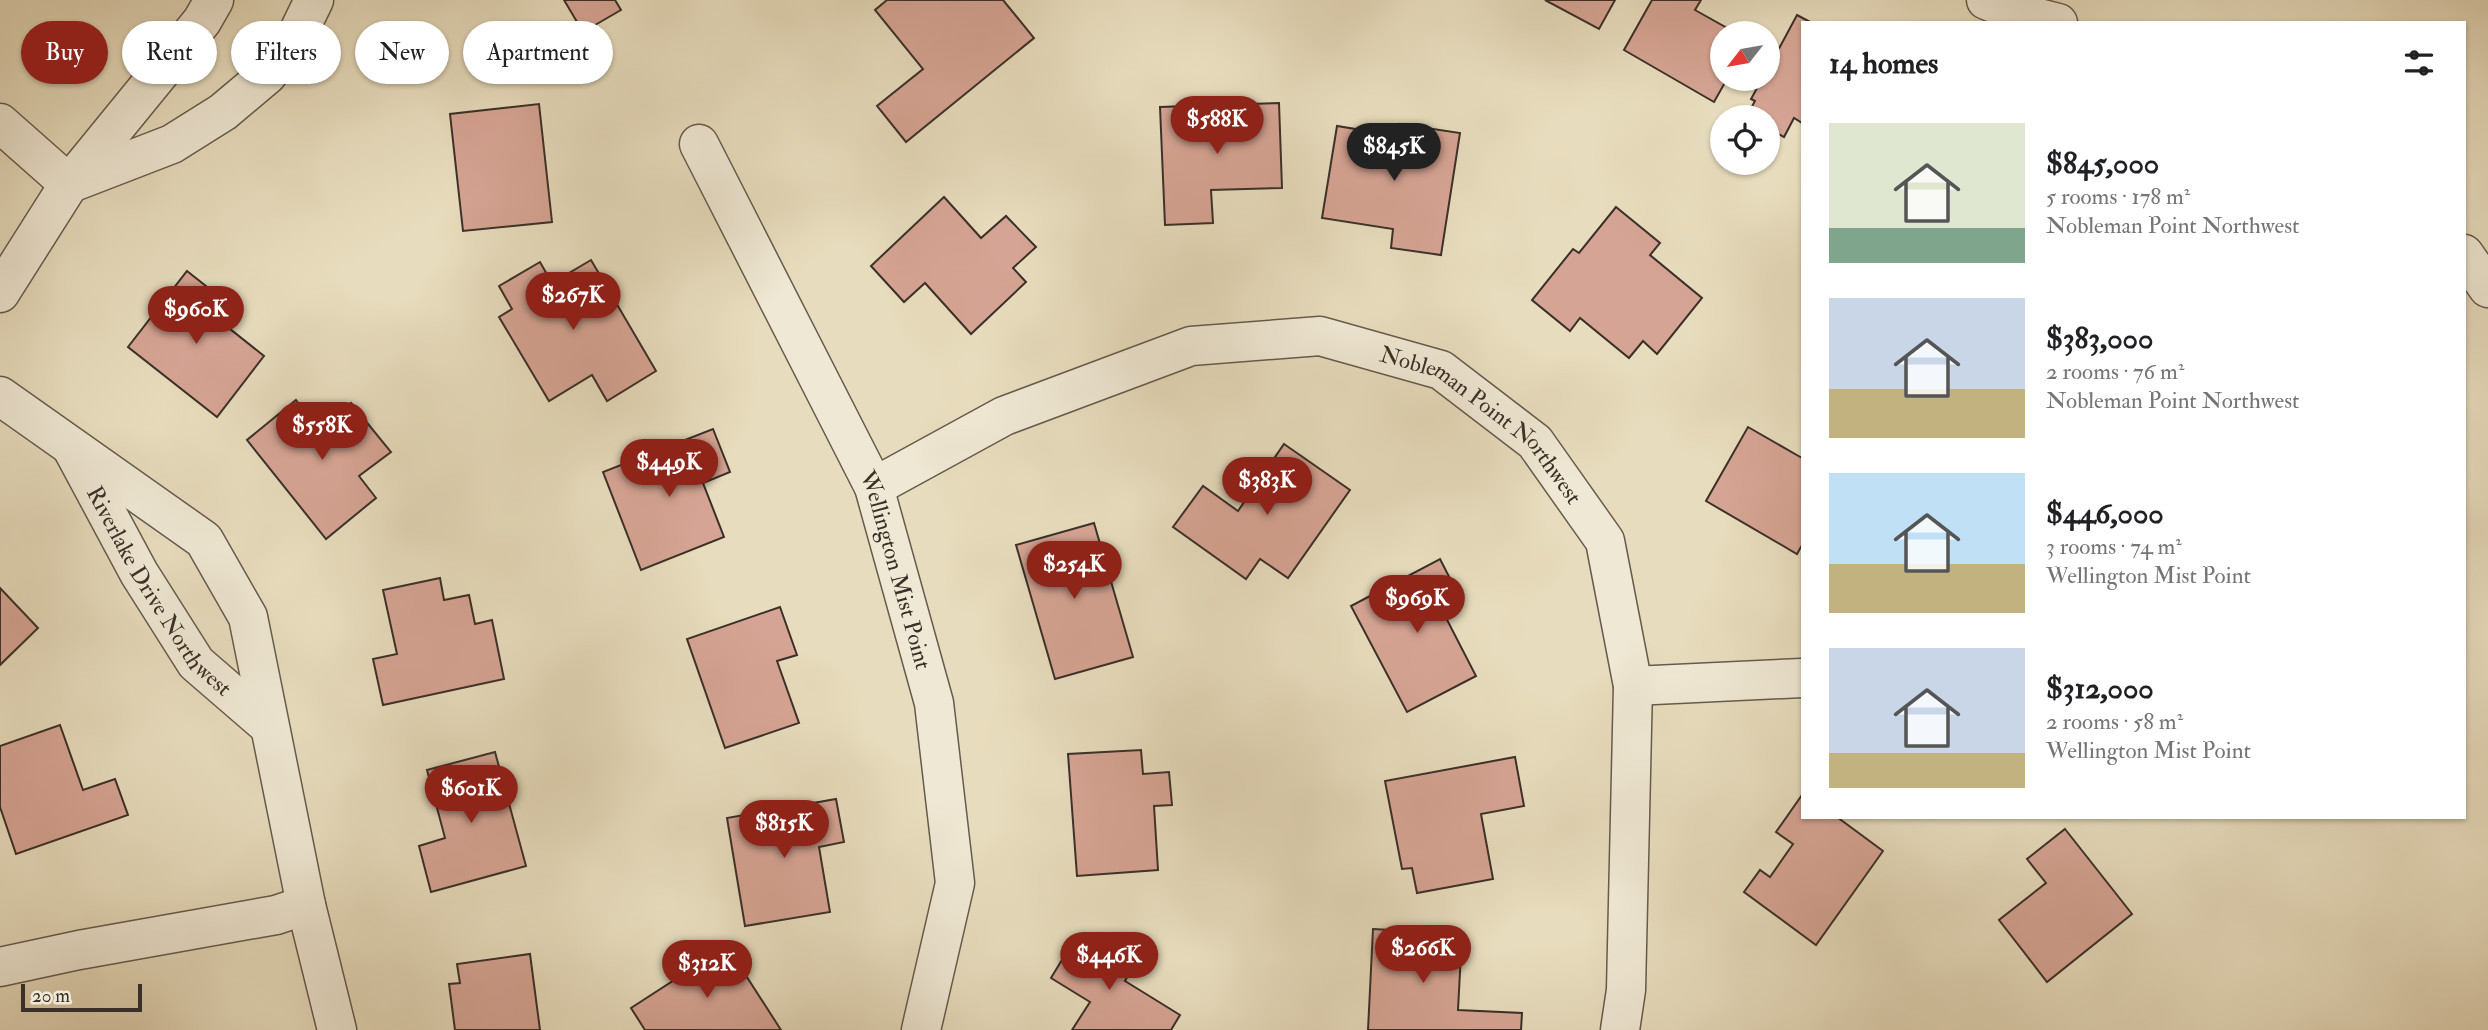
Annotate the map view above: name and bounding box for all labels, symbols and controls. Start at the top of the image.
chip: Buy [21,21,108,84]
chip: Rent [122,21,217,84]
chip: Filters [231,21,341,84]
chip: New [355,21,449,84]
chip: Apartment [463,21,613,84]
north arrow [1710,21,1780,91]
map controls [1710,21,1780,175]
icon: filters [2400,44,2438,82]
text: 14 homes [1829,45,1938,82]
pin: $588K [1168,96,1266,156]
text: $588K [1187,104,1247,133]
button: locate [1710,105,1780,175]
pin: $845K [1345,124,1443,183]
text: $845K [1363,131,1425,160]
text: $845,000 [2046,145,2159,182]
icon: home [1885,151,1969,235]
text: 5 rooms · 178 m² [2046,182,2190,211]
text: Nobleman Point Northwest [2046,211,2300,240]
pin: $267K [524,272,622,332]
text: $267K [542,280,604,309]
pin: $960K [147,286,245,346]
text: $960K [164,294,228,323]
text: $383,000 [2046,320,2153,357]
icon: home [1885,326,1969,410]
street label: Nobleman Point Northwest [1377,340,1588,510]
text: 2 rooms · 76 m² [2046,357,2184,386]
text: Nobleman Point Northwest [2046,386,2300,415]
pin: $558K [273,402,371,462]
text: $558K [292,410,352,439]
pin: $449K [620,440,718,499]
text: $449K [636,447,702,476]
pin: $383K [1218,458,1316,517]
street label: Wellington Mist Point [853,465,938,673]
text: $383K [1238,465,1296,494]
street label: Riverlake Drive Northwest [80,481,238,702]
text: $446,000 [2046,495,2164,532]
icon: home [1885,501,1969,585]
text: 3 rooms · 74 m² [2046,532,2182,561]
pin: $254K [1025,542,1123,601]
text: $254K [1043,549,1105,578]
text: Wellington Mist Point [2046,561,2251,590]
pin: $969K [1368,576,1466,635]
text: $969K [1385,583,1449,612]
text: $312,000 [2046,670,2154,707]
icon: home [1885,676,1969,760]
text: 2 rooms · 58 m² [2046,707,2183,736]
text: Wellington Mist Point [2046,736,2251,765]
pin: $601K [422,766,520,825]
text: $601K [441,773,501,802]
pin: $815K [735,800,833,860]
text: $815K [755,808,813,837]
pin: $266K [1374,926,1472,985]
pin: $446K [1060,932,1158,992]
text: $266K [1391,933,1455,962]
pin: $312K [658,940,756,1000]
text: $446K [1076,940,1142,969]
text: $312K [678,948,736,977]
scale bar [21,981,142,1013]
text: 20 m [32,984,70,1008]

